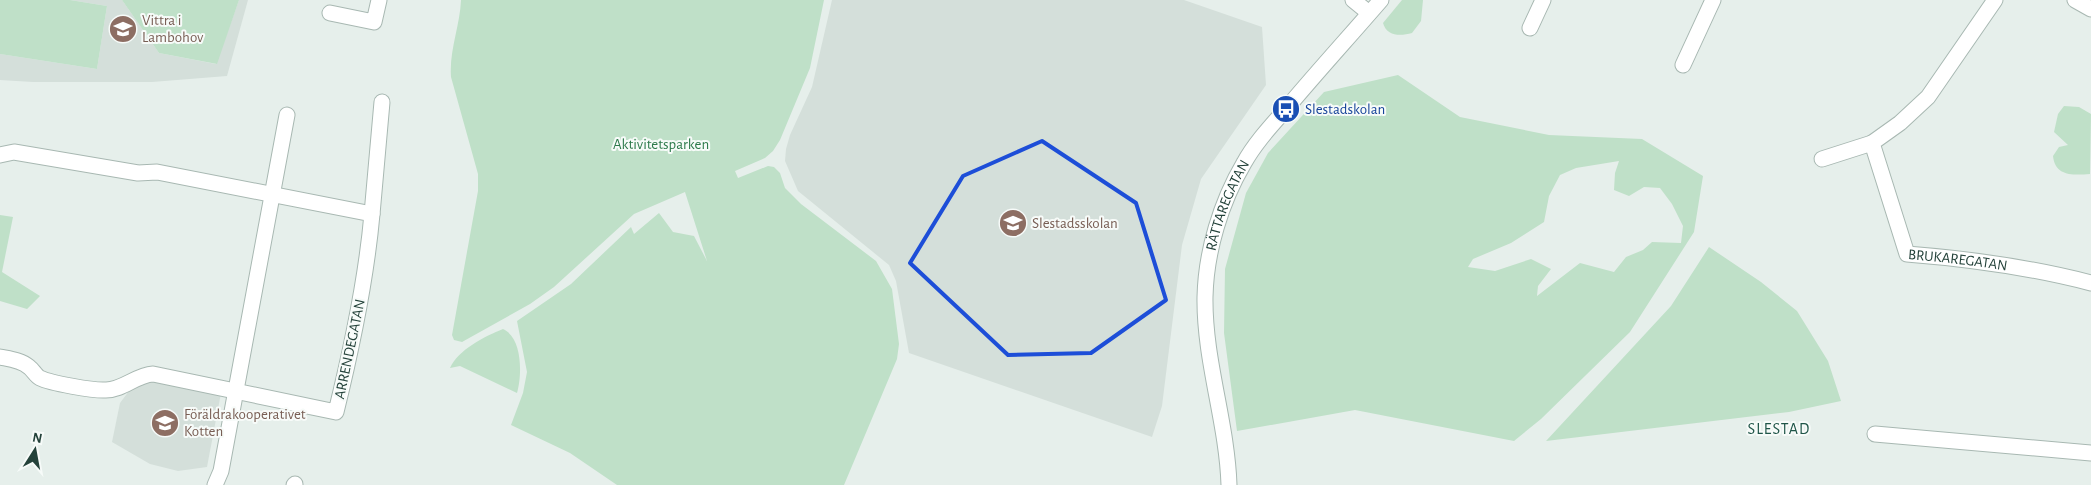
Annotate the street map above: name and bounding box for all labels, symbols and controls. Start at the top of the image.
place label: Vittra i Lambohov [142,13,204,45]
school or university icon: Vittra i Lambohov [108,14,138,44]
bus stop icon: Slestadskolan [1271,94,1301,124]
place label: Slestadskolan [1305,102,1385,117]
park label: Aktivitetsparken [613,137,709,152]
street label: RÄTTAREGATAN [1203,157,1252,252]
school or university icon: Slestadsskolan [998,208,1028,238]
place label: Slestadsskolan [1032,216,1118,231]
street label: BRUKAREGATAN [1908,247,2009,273]
street label: ARRENDEGATAN [332,298,368,400]
place label: Föräldrakooperativet Kotten [184,407,306,439]
school or university icon: Föräldrakooperativet Kotten [150,408,180,438]
district label: SLESTAD [1748,421,1810,437]
north arrow [10,425,60,475]
text: N [31,430,43,446]

